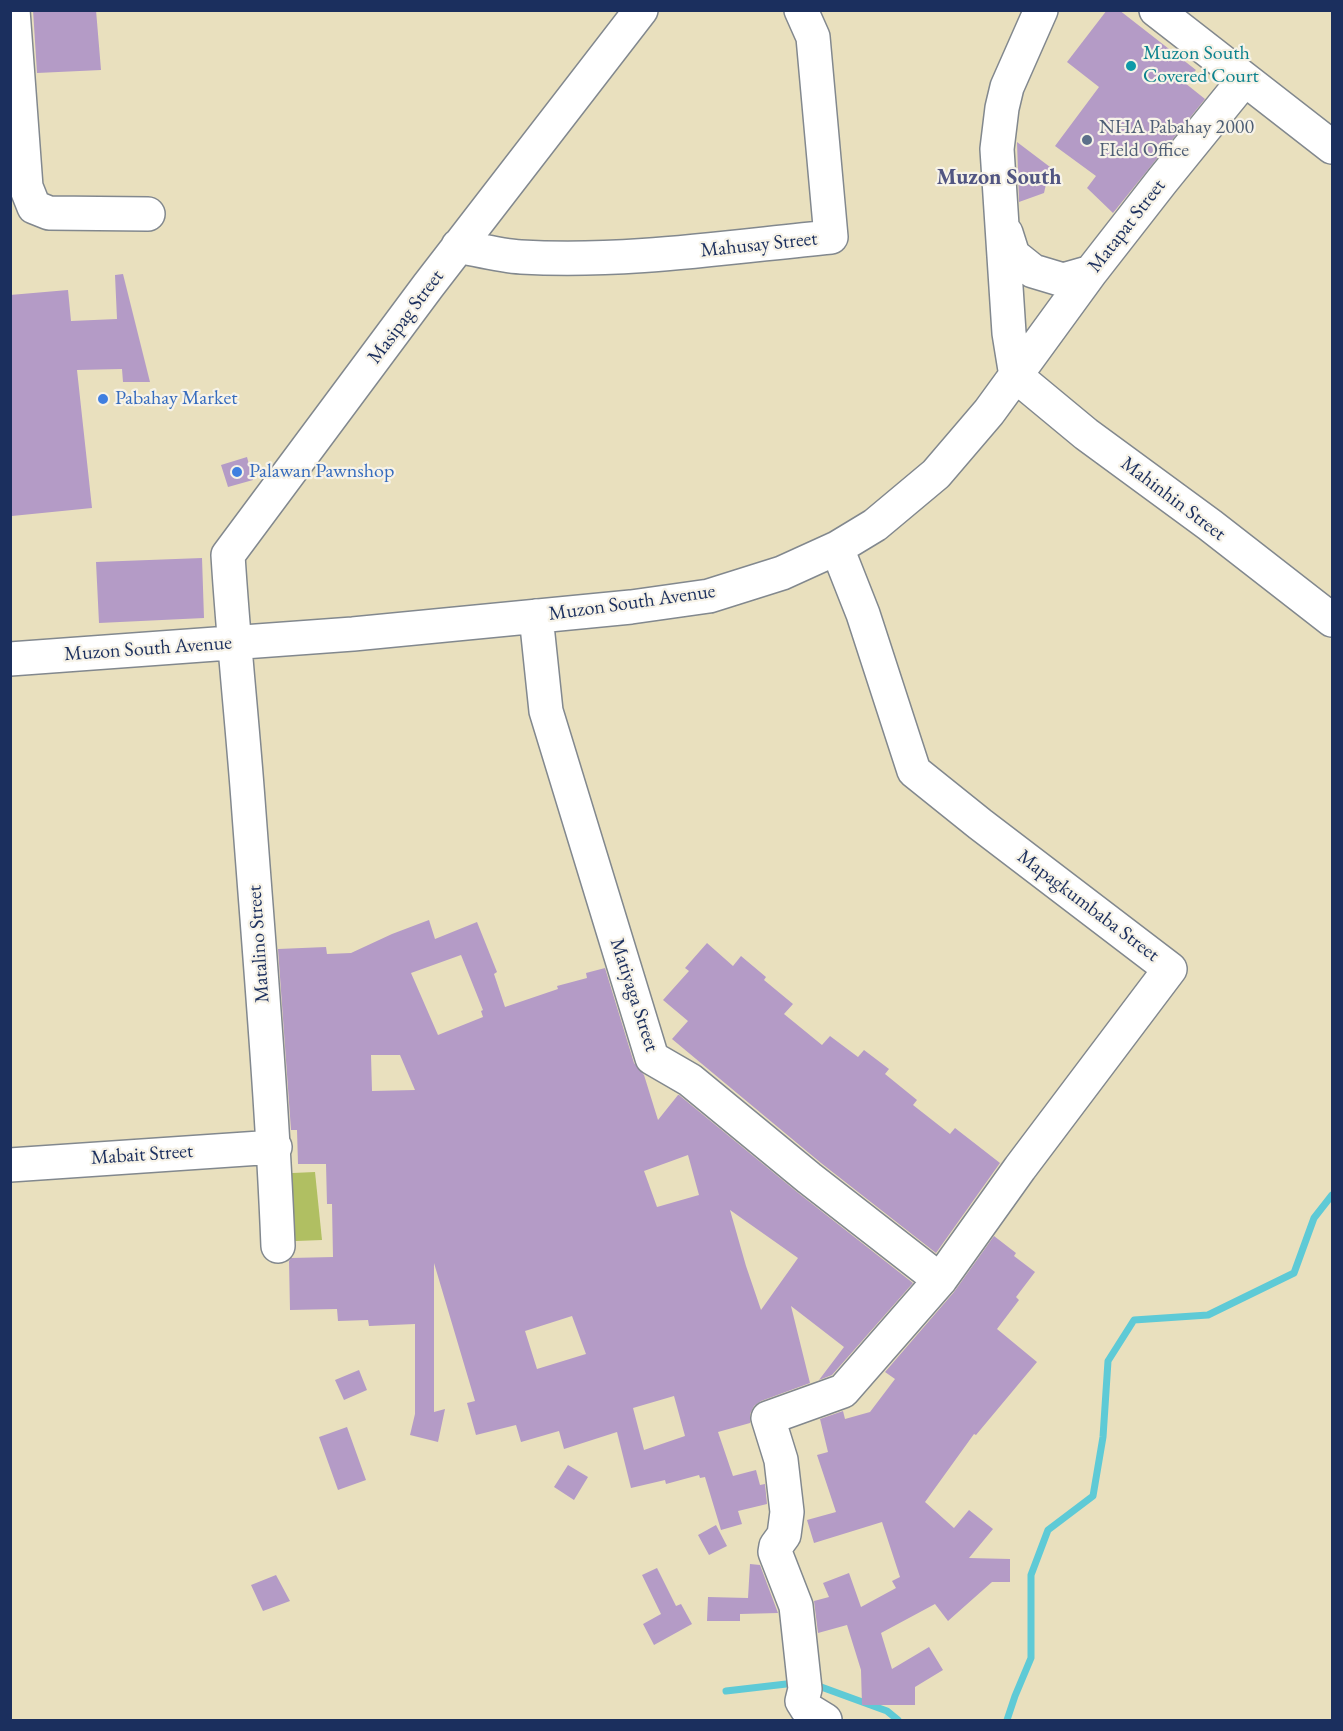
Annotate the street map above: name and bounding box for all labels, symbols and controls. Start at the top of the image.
place label: Muzon South Covered Court [1143,42,1259,89]
marker: Muzon South Covered Court [1124,59,1138,73]
place label: NHA Pabahay 2000 FIeld Office [1099,116,1254,163]
marker: NHA Pabahay 2000 FIeld Office [1080,133,1094,147]
district label: Muzon South [937,165,1061,191]
street label: Matapat Street [1083,174,1171,278]
street label: Mahusay Street [699,227,819,263]
street label: Masipag Street [363,265,449,369]
place label: Pabahay Market [115,387,237,411]
marker: Pabahay Market [96,392,110,406]
street label: Mahinhin Street [1116,452,1230,546]
place label: Palawan Pawnshop [249,460,394,484]
marker: Palawan Pawnshop [230,465,244,479]
street label: Muzon South Avenue [547,579,717,627]
street label: Muzon South Avenue [63,631,233,667]
street label: Mapagkumbaba Street [1012,845,1164,967]
street label: Matalino Street [243,884,275,1004]
street label: Matiyaga Street [604,935,664,1055]
street label: Mabait Street [90,1139,194,1171]

